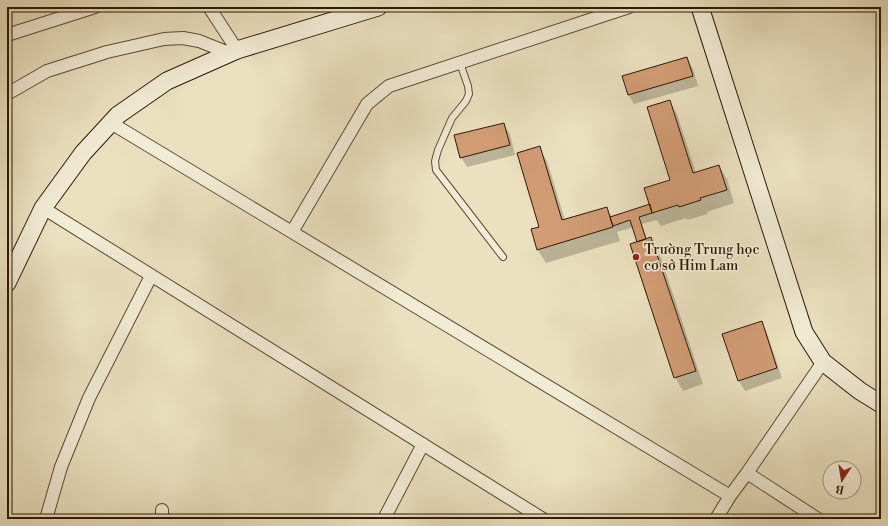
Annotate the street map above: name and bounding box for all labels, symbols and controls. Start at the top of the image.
place label: Trường Trung học cơ sở Him Lam [644,241,759,275]
marker: Trường Trung học cơ sở Him Lam [631,252,641,262]
north arrow [822,460,862,500]
text: B [835,481,846,497]

